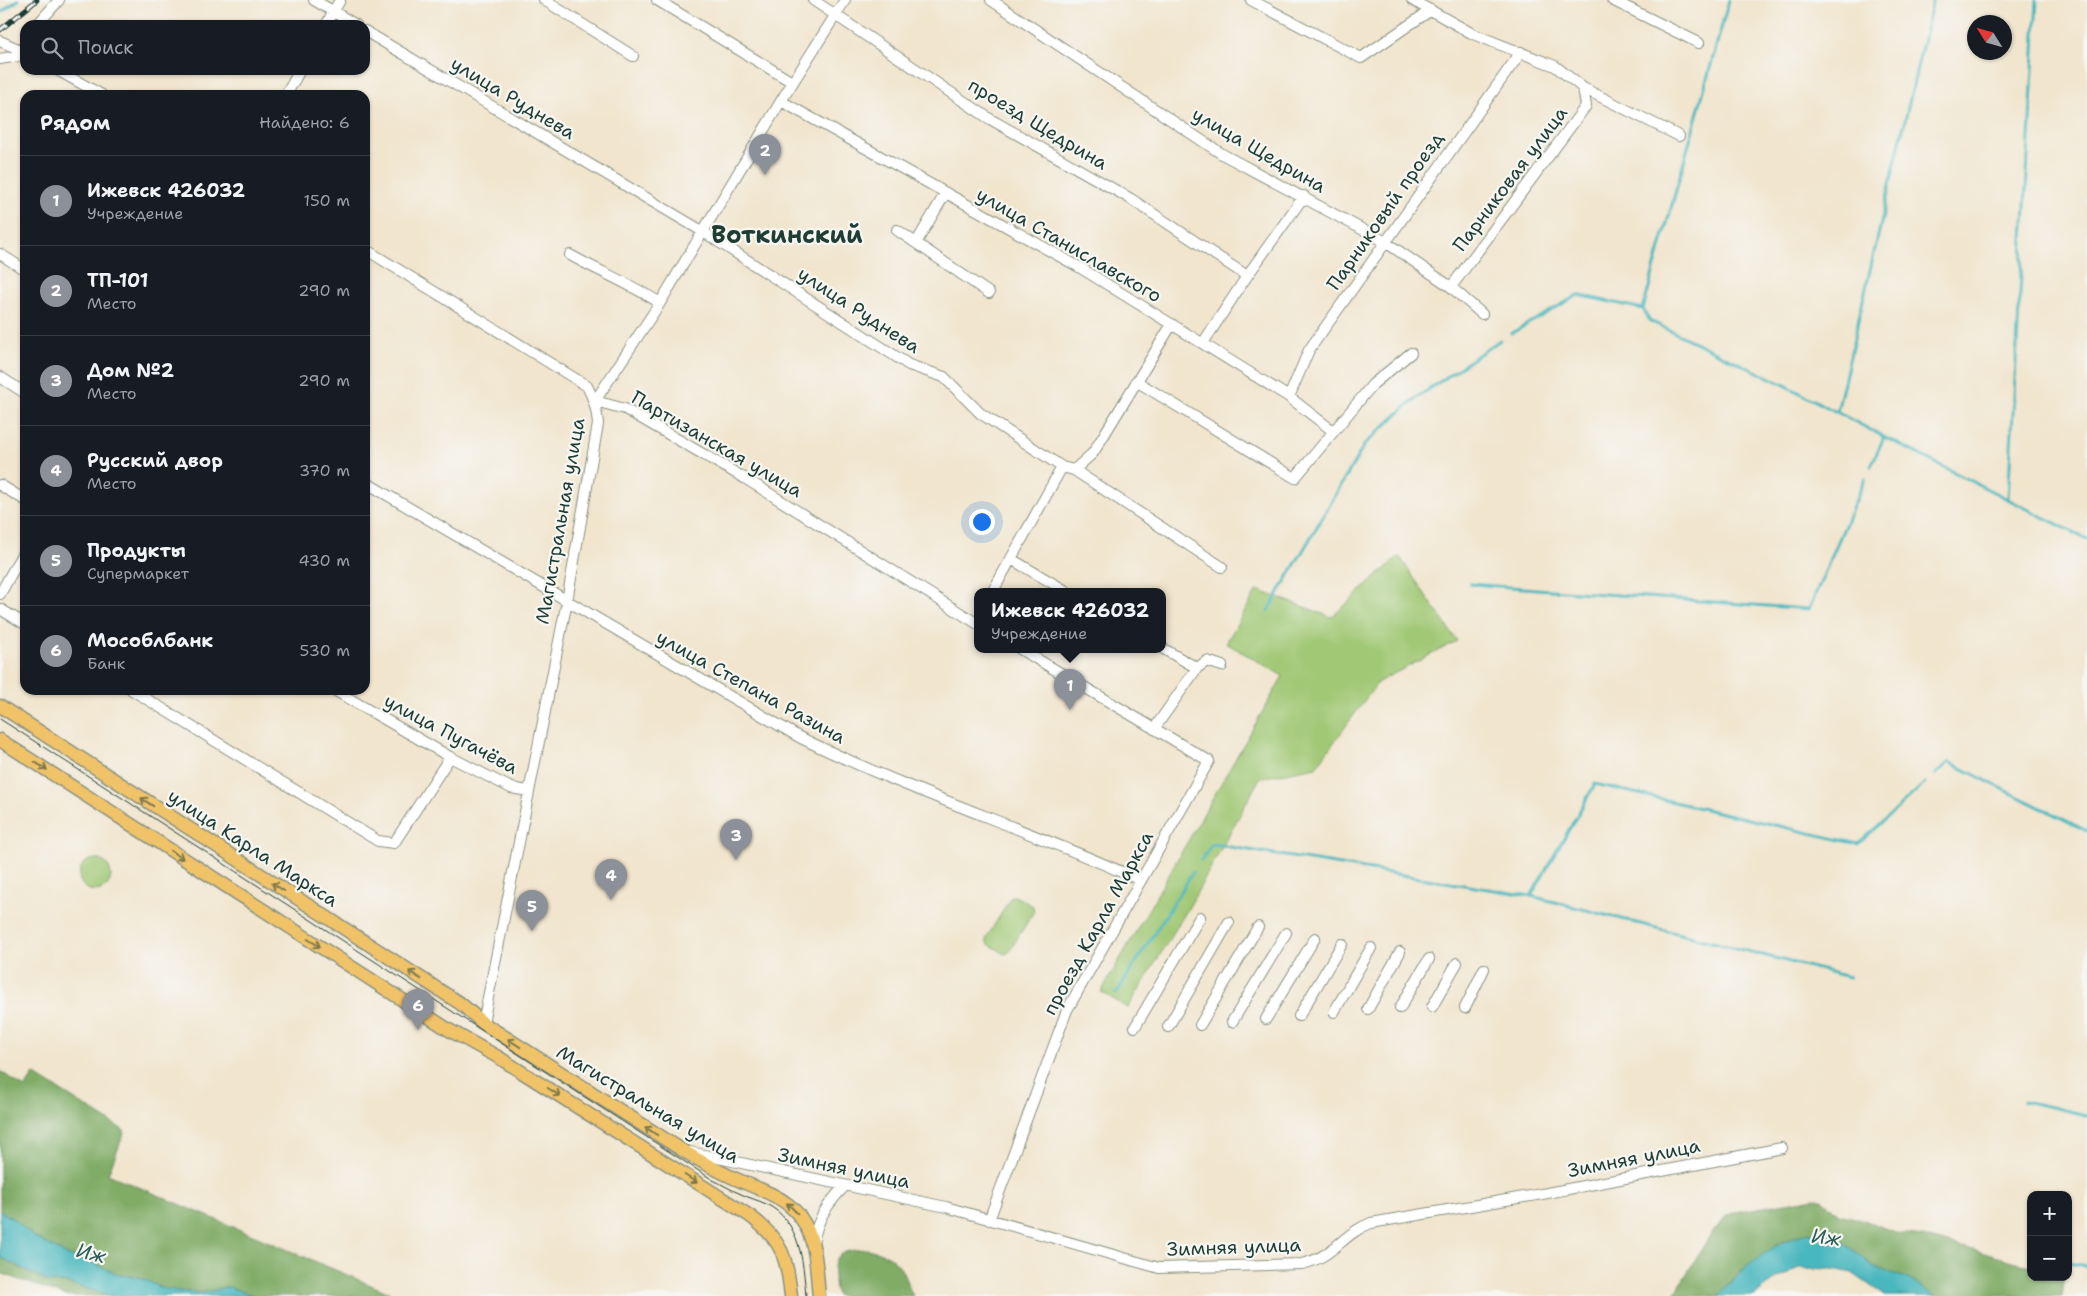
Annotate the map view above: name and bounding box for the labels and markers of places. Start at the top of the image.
pin: 2 [749,134,781,175]
pin: 1 [1054,669,1086,710]
pin: 3 [720,819,752,860]
pin: 4 [595,859,627,900]
pin: 5 [516,890,548,931]
pin: 6 [402,989,434,1030]

